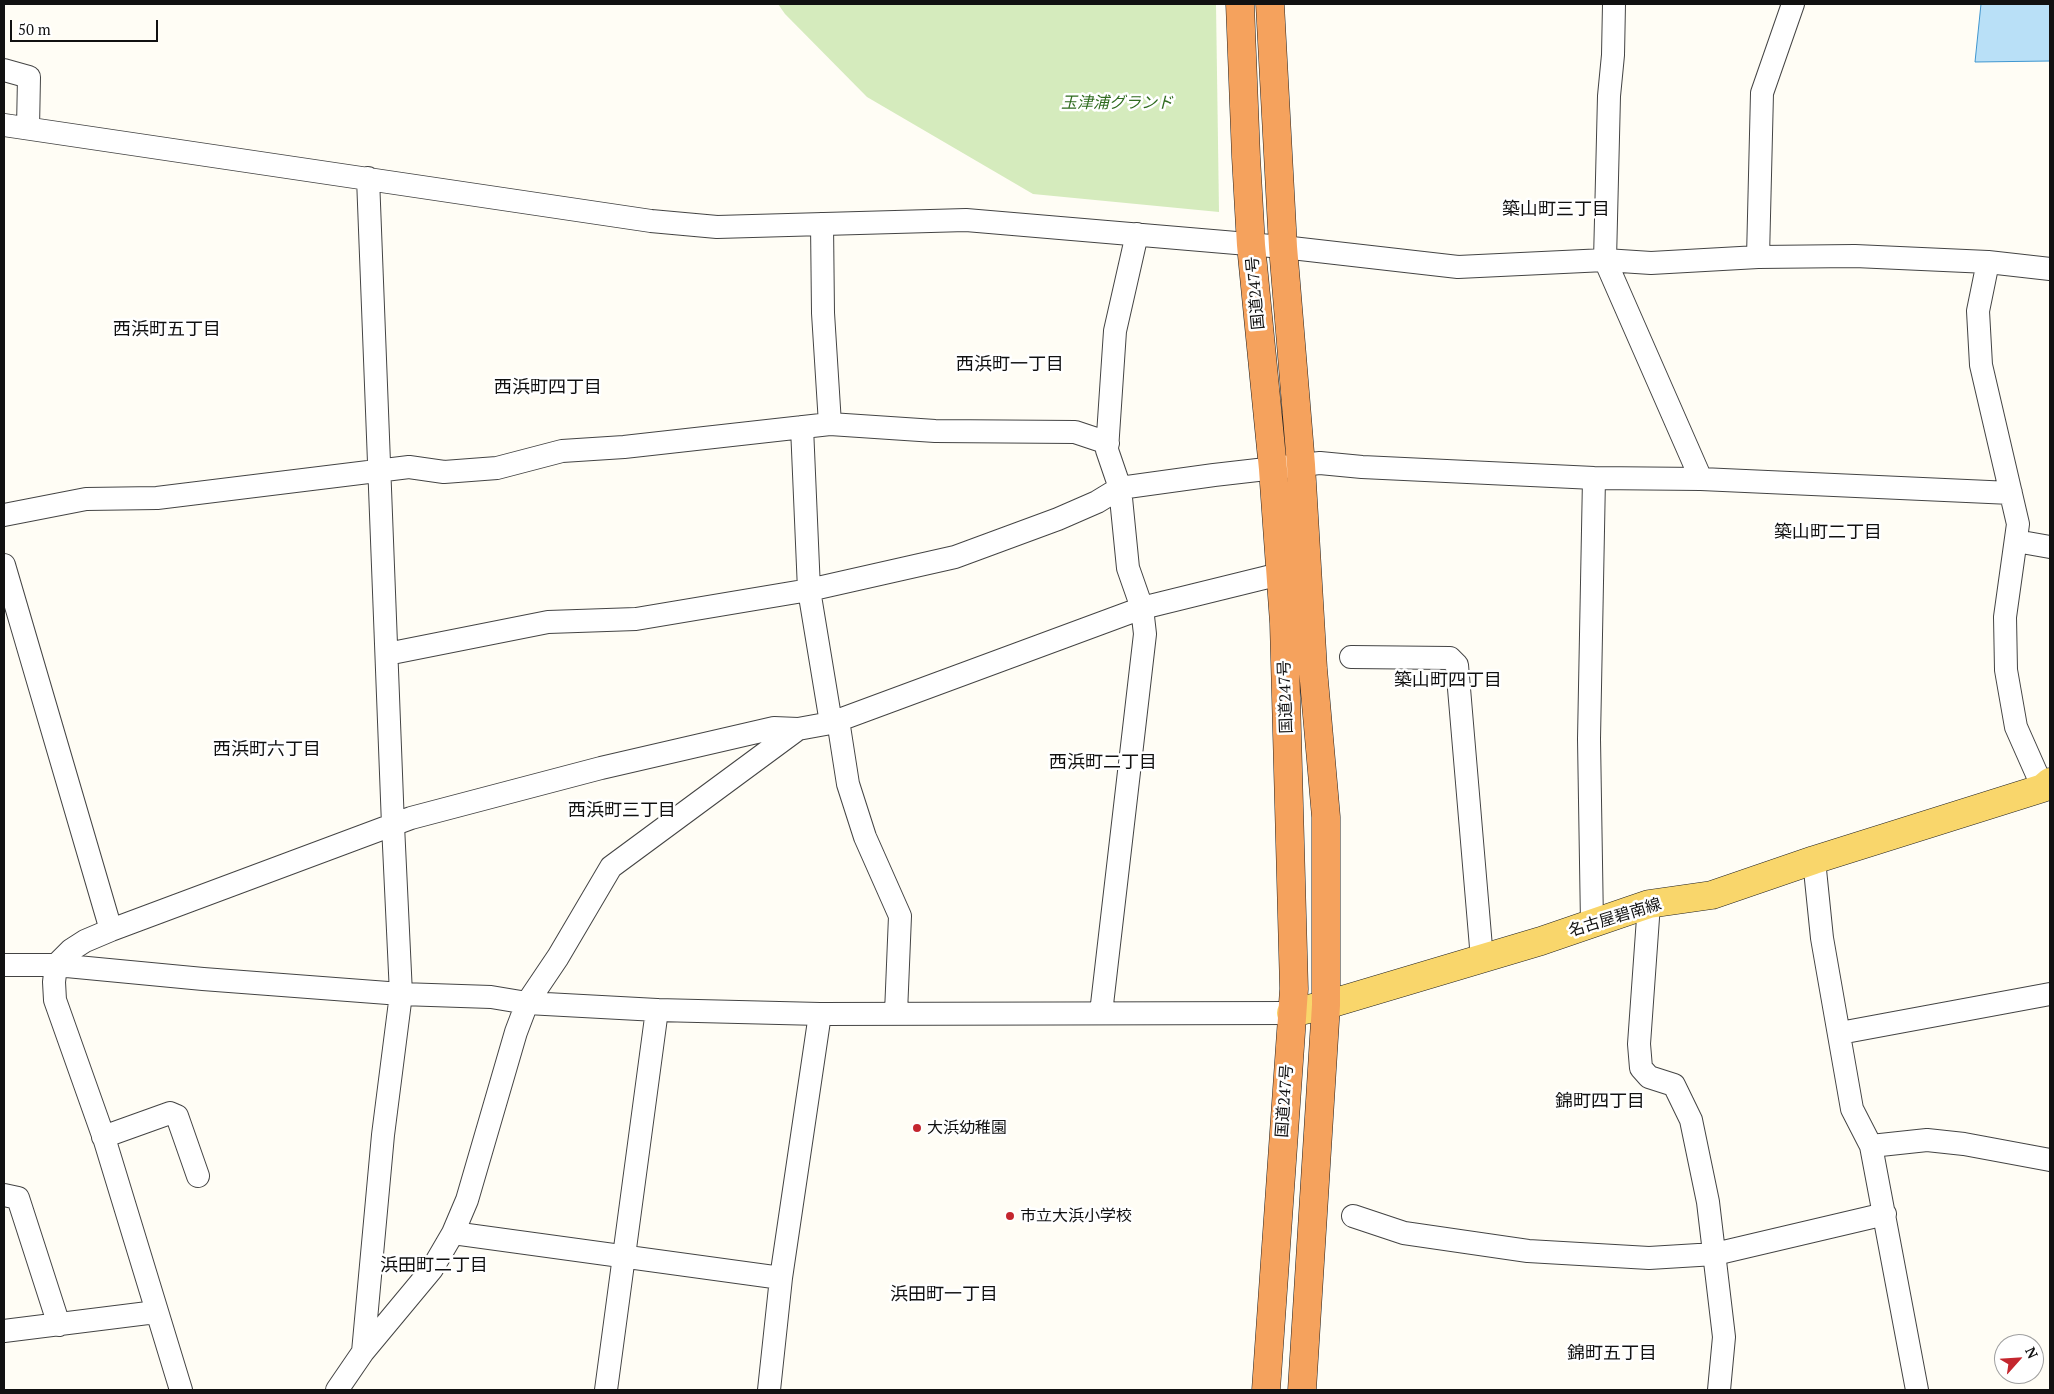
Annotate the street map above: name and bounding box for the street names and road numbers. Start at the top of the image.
street label: 国道247号 [1243,256,1269,330]
street label: 国道247号 [1275,660,1297,734]
street label: 名古屋碧南線 [1566,895,1664,941]
street label: 国道247号 [1273,1064,1297,1138]

